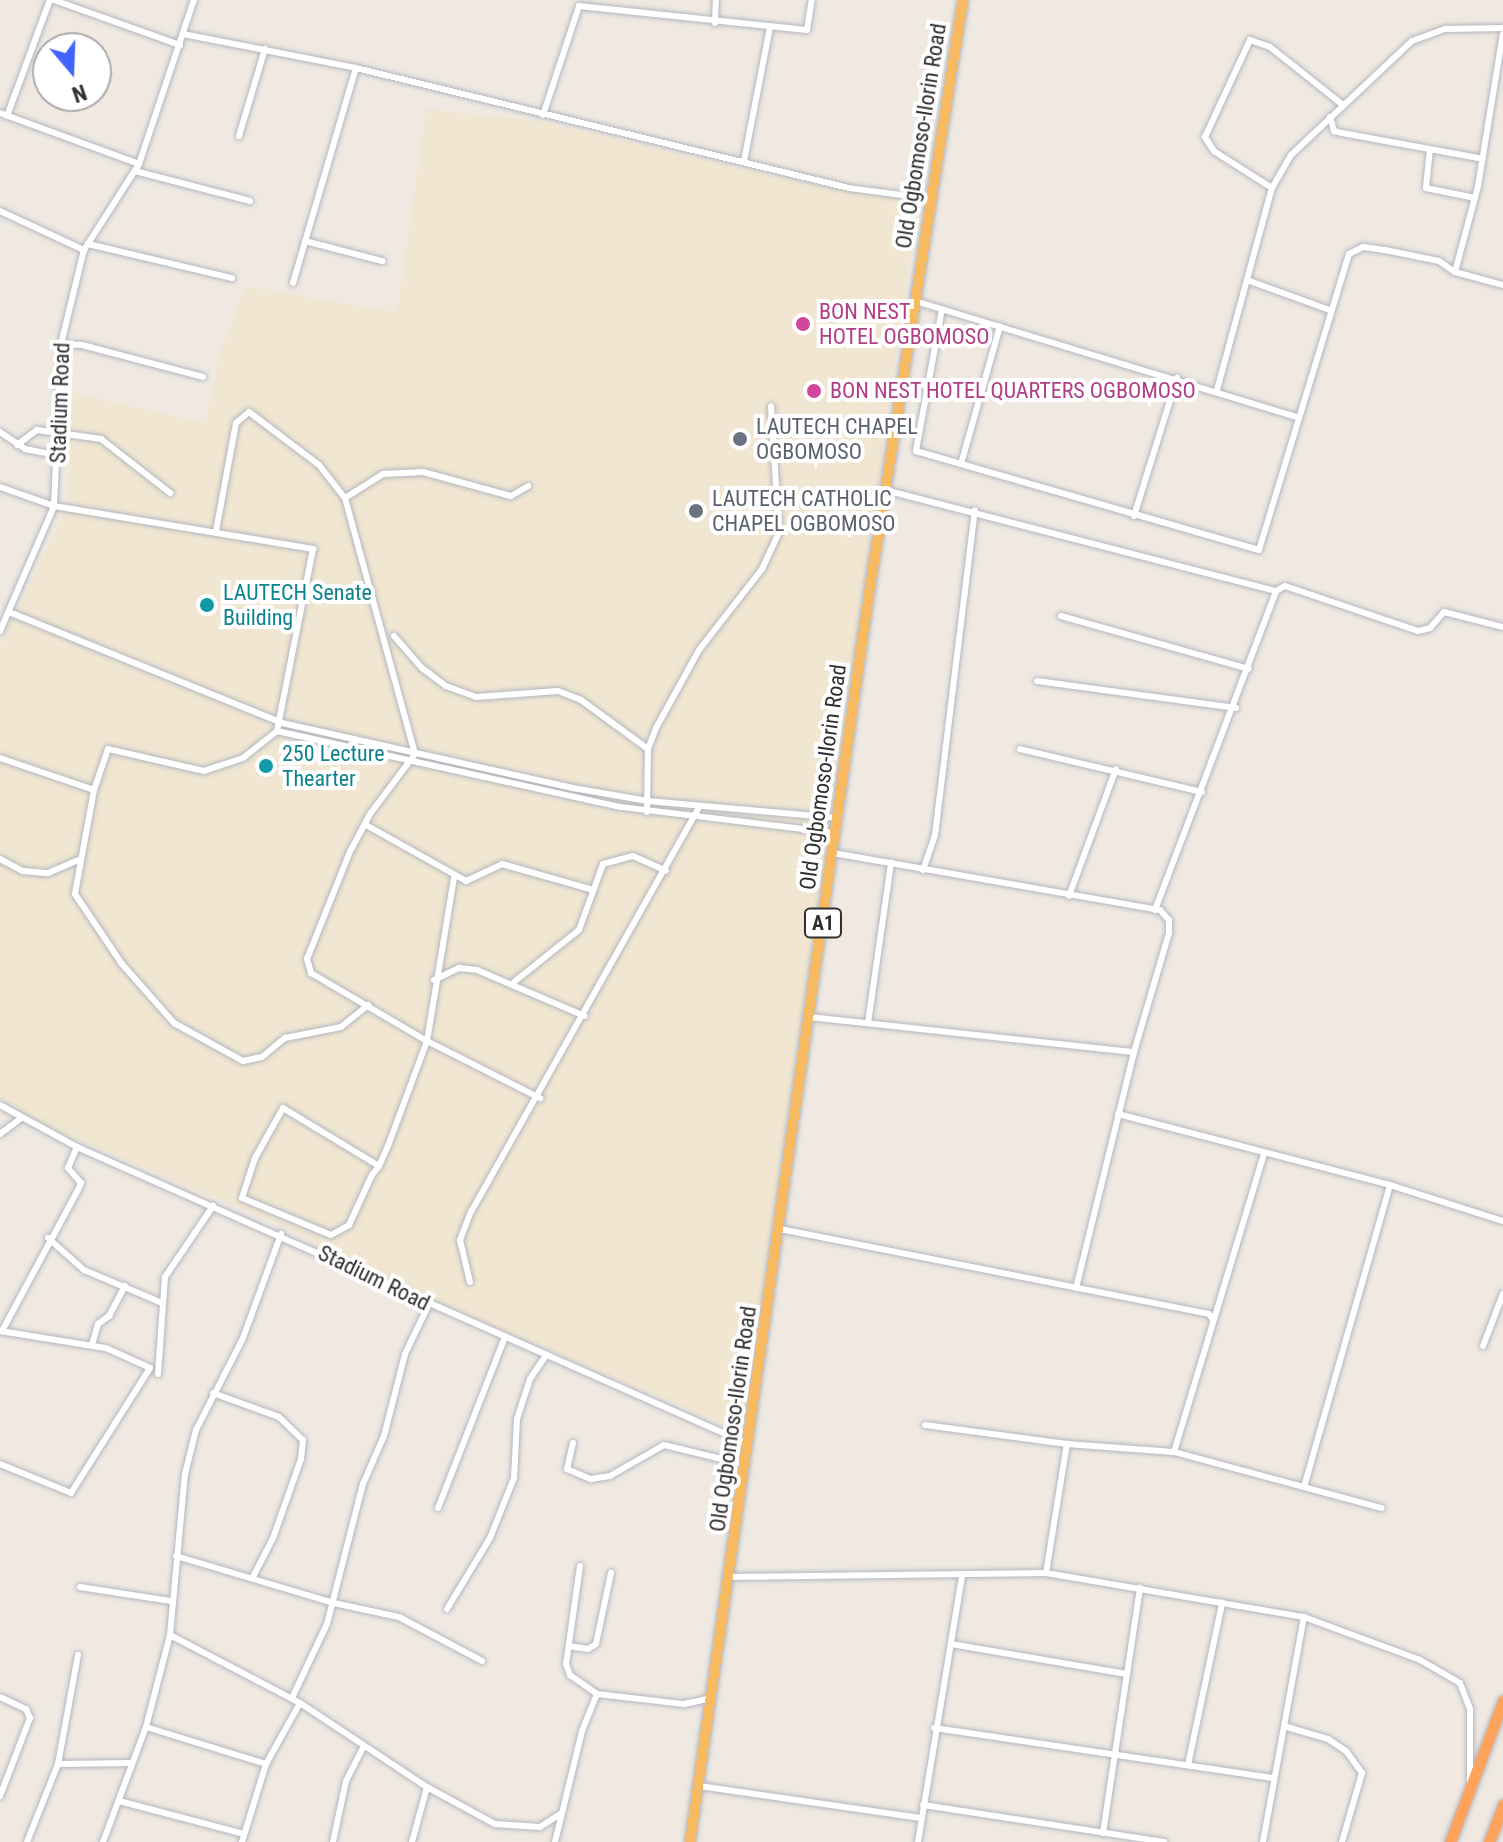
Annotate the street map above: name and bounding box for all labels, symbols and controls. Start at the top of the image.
street label: Old Ogbomoso-Ilorin Road [890,22,952,250]
north arrow [32,32,112,112]
text: N [69,79,90,107]
place label: BON NEST HOTEL OGBOMOSO [819,298,989,350]
marker: BON NEST HOTEL OGBOMOSO [794,315,812,333]
street label: Stadium Road [45,342,75,464]
place label: BON NEST HOTEL QUARTERS OGBOMOSO [830,378,1196,404]
marker: BON NEST HOTEL QUARTERS OGBOMOSO [805,382,823,400]
place label: LAUTECH CHAPEL OGBOMOSO [756,413,918,464]
marker: LAUTECH CHAPEL OGBOMOSO [731,430,749,448]
place label: LAUTECH CATHOLIC CHAPEL OGBOMOSO [712,485,896,536]
marker: LAUTECH CATHOLIC CHAPEL OGBOMOSO [687,502,705,520]
place label: LAUTECH Senate Building [223,579,372,630]
marker: LAUTECH Senate Building [198,596,216,614]
street label: Old Ogbomoso-Ilorin Road [794,662,852,892]
place label: 250 Lecture Thearter [282,740,385,792]
marker: 250 Lecture Thearter [257,757,275,775]
road number: A1 [803,907,843,939]
street label: Stadium Road [314,1240,434,1316]
street label: Old Ogbomoso-Ilorin Road [704,1304,762,1534]

